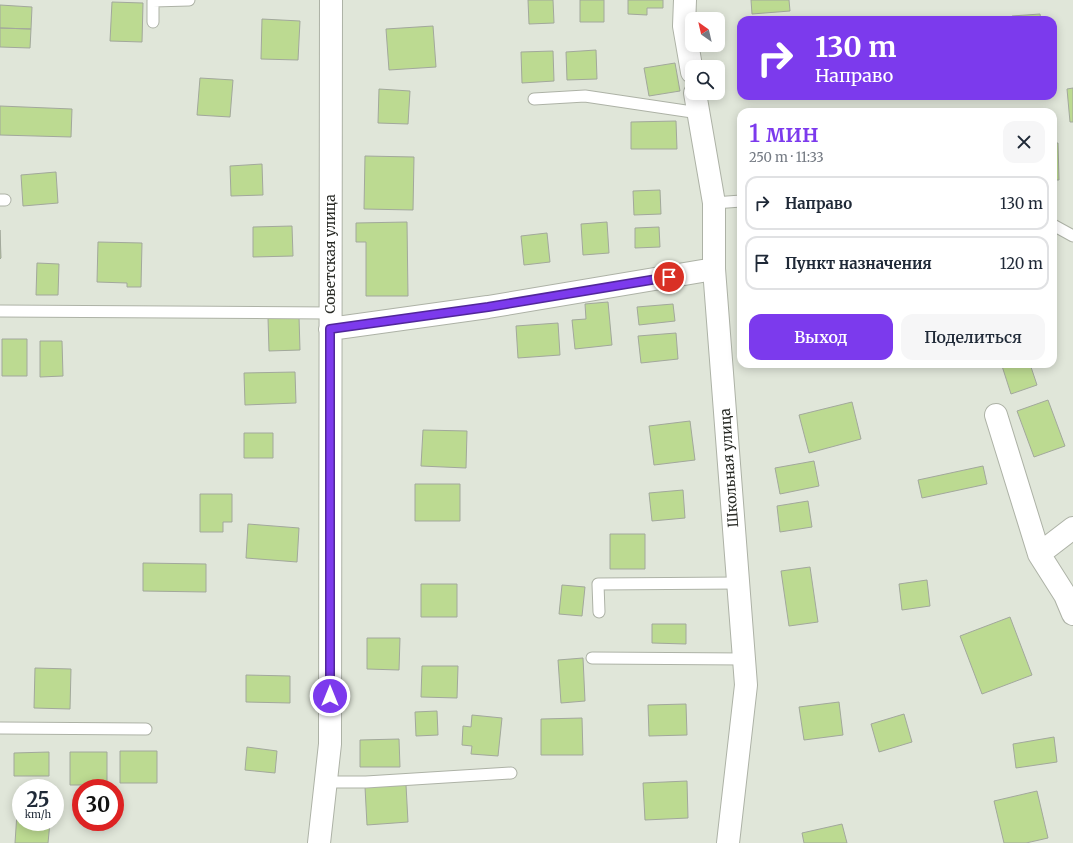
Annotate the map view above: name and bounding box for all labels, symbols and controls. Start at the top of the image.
north arrow [685,12,725,52]
map controls [685,12,725,100]
text: 130 m [815,29,897,65]
icon: right [749,32,801,84]
button: search [685,60,725,100]
text: Направо [815,64,893,87]
text: 1 мин [749,118,819,149]
button: close [1003,121,1045,163]
text: 250 m · 11:33 [749,149,824,166]
icon: right [751,192,773,214]
street label: Советская улица [321,194,339,314]
text: Направо [785,194,852,213]
text: 130 m [1000,194,1043,213]
icon: arrive [751,252,773,274]
text: Пункт назначения [785,254,932,273]
text: 120 m [1000,254,1043,273]
pin [652,260,686,294]
icon: arrive [658,266,680,288]
button: Выход [749,314,893,360]
button: Поделиться [901,314,1045,360]
street label: Школьная улица [716,407,742,528]
position arrow [309,675,351,717]
speed limit sign: 30 [72,779,124,831]
text: 25 [27,787,49,812]
text: km/h [25,808,51,821]

